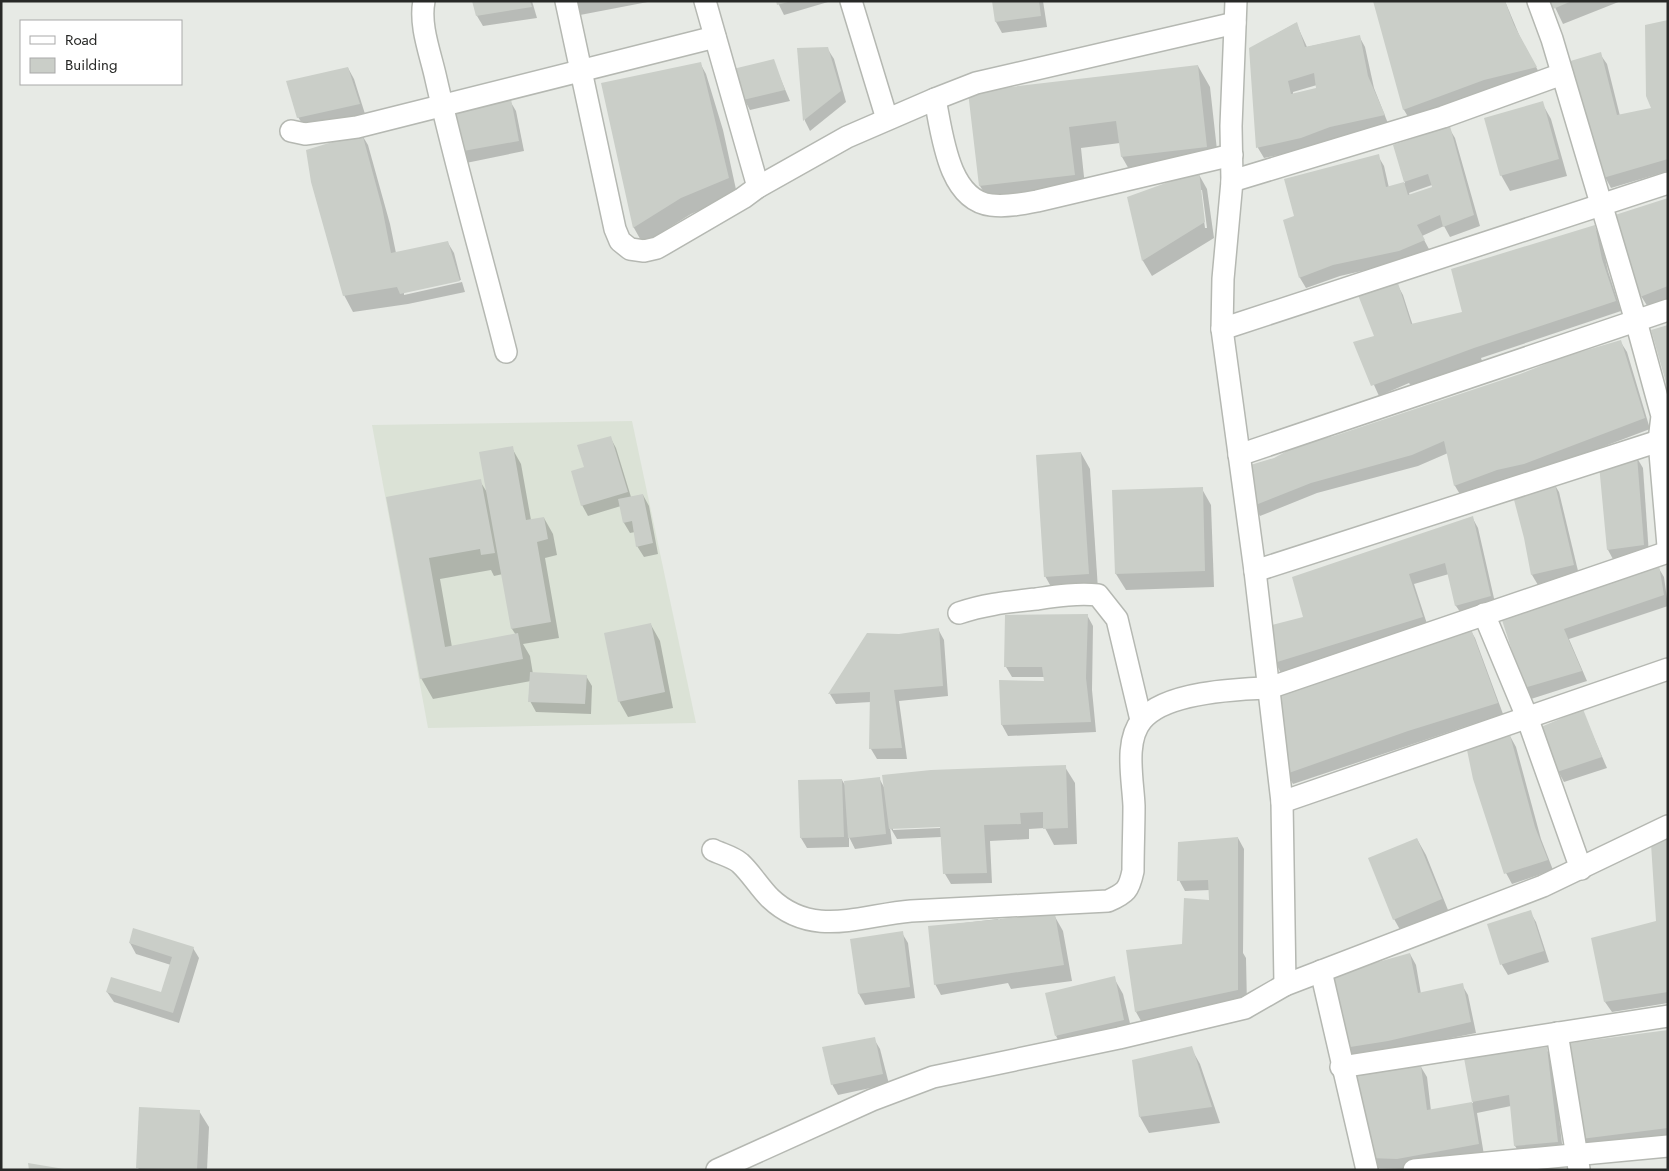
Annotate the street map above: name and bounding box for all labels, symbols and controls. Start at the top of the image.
legend [20,20,182,85]
text: Road [65,29,97,51]
text: Building [65,54,117,76]

